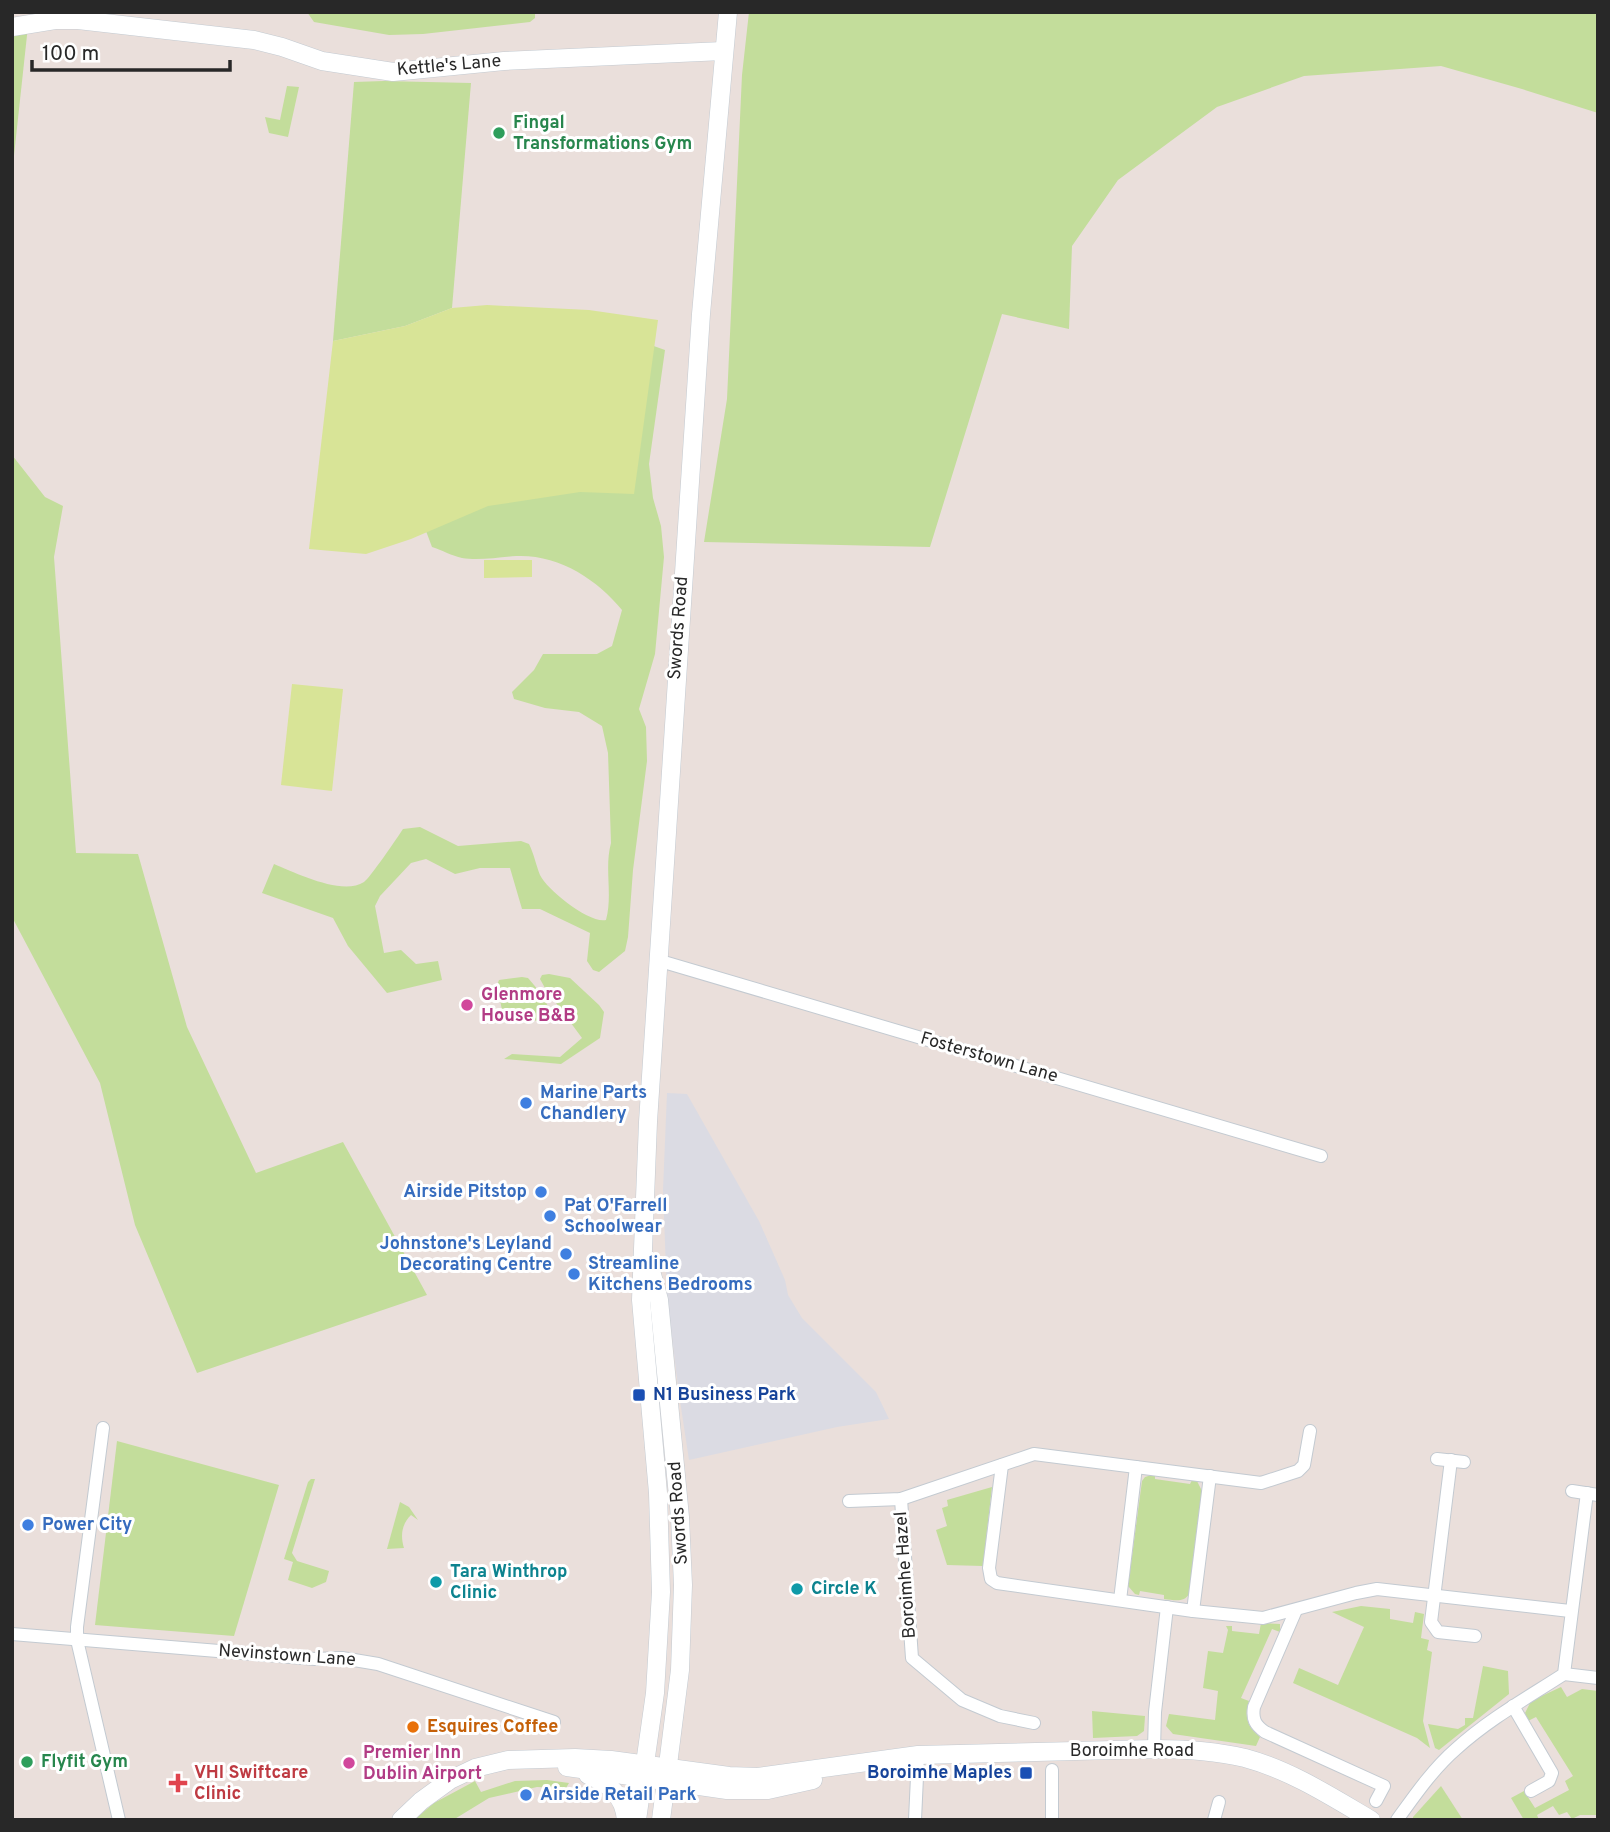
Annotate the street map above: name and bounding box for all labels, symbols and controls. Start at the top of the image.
scale bar [32,28,229,72]
text: 100 m [42,41,99,68]
street label: Kettle's Lane [396,50,502,82]
place label: Fingal Transformations Gym [513,112,692,156]
marker: Fingal Transformations Gym [491,125,507,141]
street label: Swords Road [664,575,694,681]
place label: Glenmore House B&B [481,984,576,1028]
marker: Glenmore House B&B [459,997,475,1013]
street label: Fosterstown Lane [918,1027,1060,1089]
place label: Marine Parts Chandlery [540,1082,647,1126]
marker: Marine Parts Chandlery [518,1095,534,1111]
place label: Airside Pitstop [403,1181,527,1204]
marker: Airside Pitstop [533,1184,549,1200]
place label: Pat O'Farrell Schoolwear [564,1195,668,1239]
marker: Pat O'Farrell Schoolwear [542,1208,558,1224]
place label: Johnstone's Leyland Decorating Centre [380,1233,552,1277]
marker: Johnstone's Leyland Decorating Centre [558,1246,574,1262]
place label: Streamline Kitchens Bedrooms [588,1253,753,1297]
marker: Streamline Kitchens Bedrooms [566,1266,582,1282]
place label: N1 Business Park [653,1384,796,1407]
marker: N1 Business Park [631,1387,647,1403]
street label: Swords Road [664,1460,694,1566]
street label: Boroimhe Hazel [890,1511,922,1639]
place label: Power City [42,1514,132,1537]
marker: Power City [20,1517,36,1533]
place label: Tara Winthrop Clinic [450,1561,567,1605]
marker: Tara Winthrop Clinic [428,1574,444,1590]
place label: Circle K [811,1578,877,1601]
marker: Circle K [789,1581,805,1597]
street label: Nevinstown Lane [217,1640,357,1672]
place label: Esquires Coffee [427,1716,558,1739]
marker: Esquires Coffee [405,1719,421,1735]
street label: Boroimhe Road [1070,1740,1194,1763]
place label: Premier Inn Dublin Airport [363,1742,482,1786]
place label: Flyfit Gym [41,1751,128,1774]
marker: Flyfit Gym [19,1754,35,1770]
marker: Premier Inn Dublin Airport [341,1755,357,1771]
place label: VHI Swiftcare Clinic [194,1762,308,1806]
place label: Boroimhe Maples [867,1762,1012,1785]
marker: Boroimhe Maples [1018,1765,1034,1781]
marker: VHI Swiftcare Clinic [168,1773,188,1793]
place label: Airside Retail Park [540,1784,697,1807]
marker: Airside Retail Park [518,1787,534,1803]

